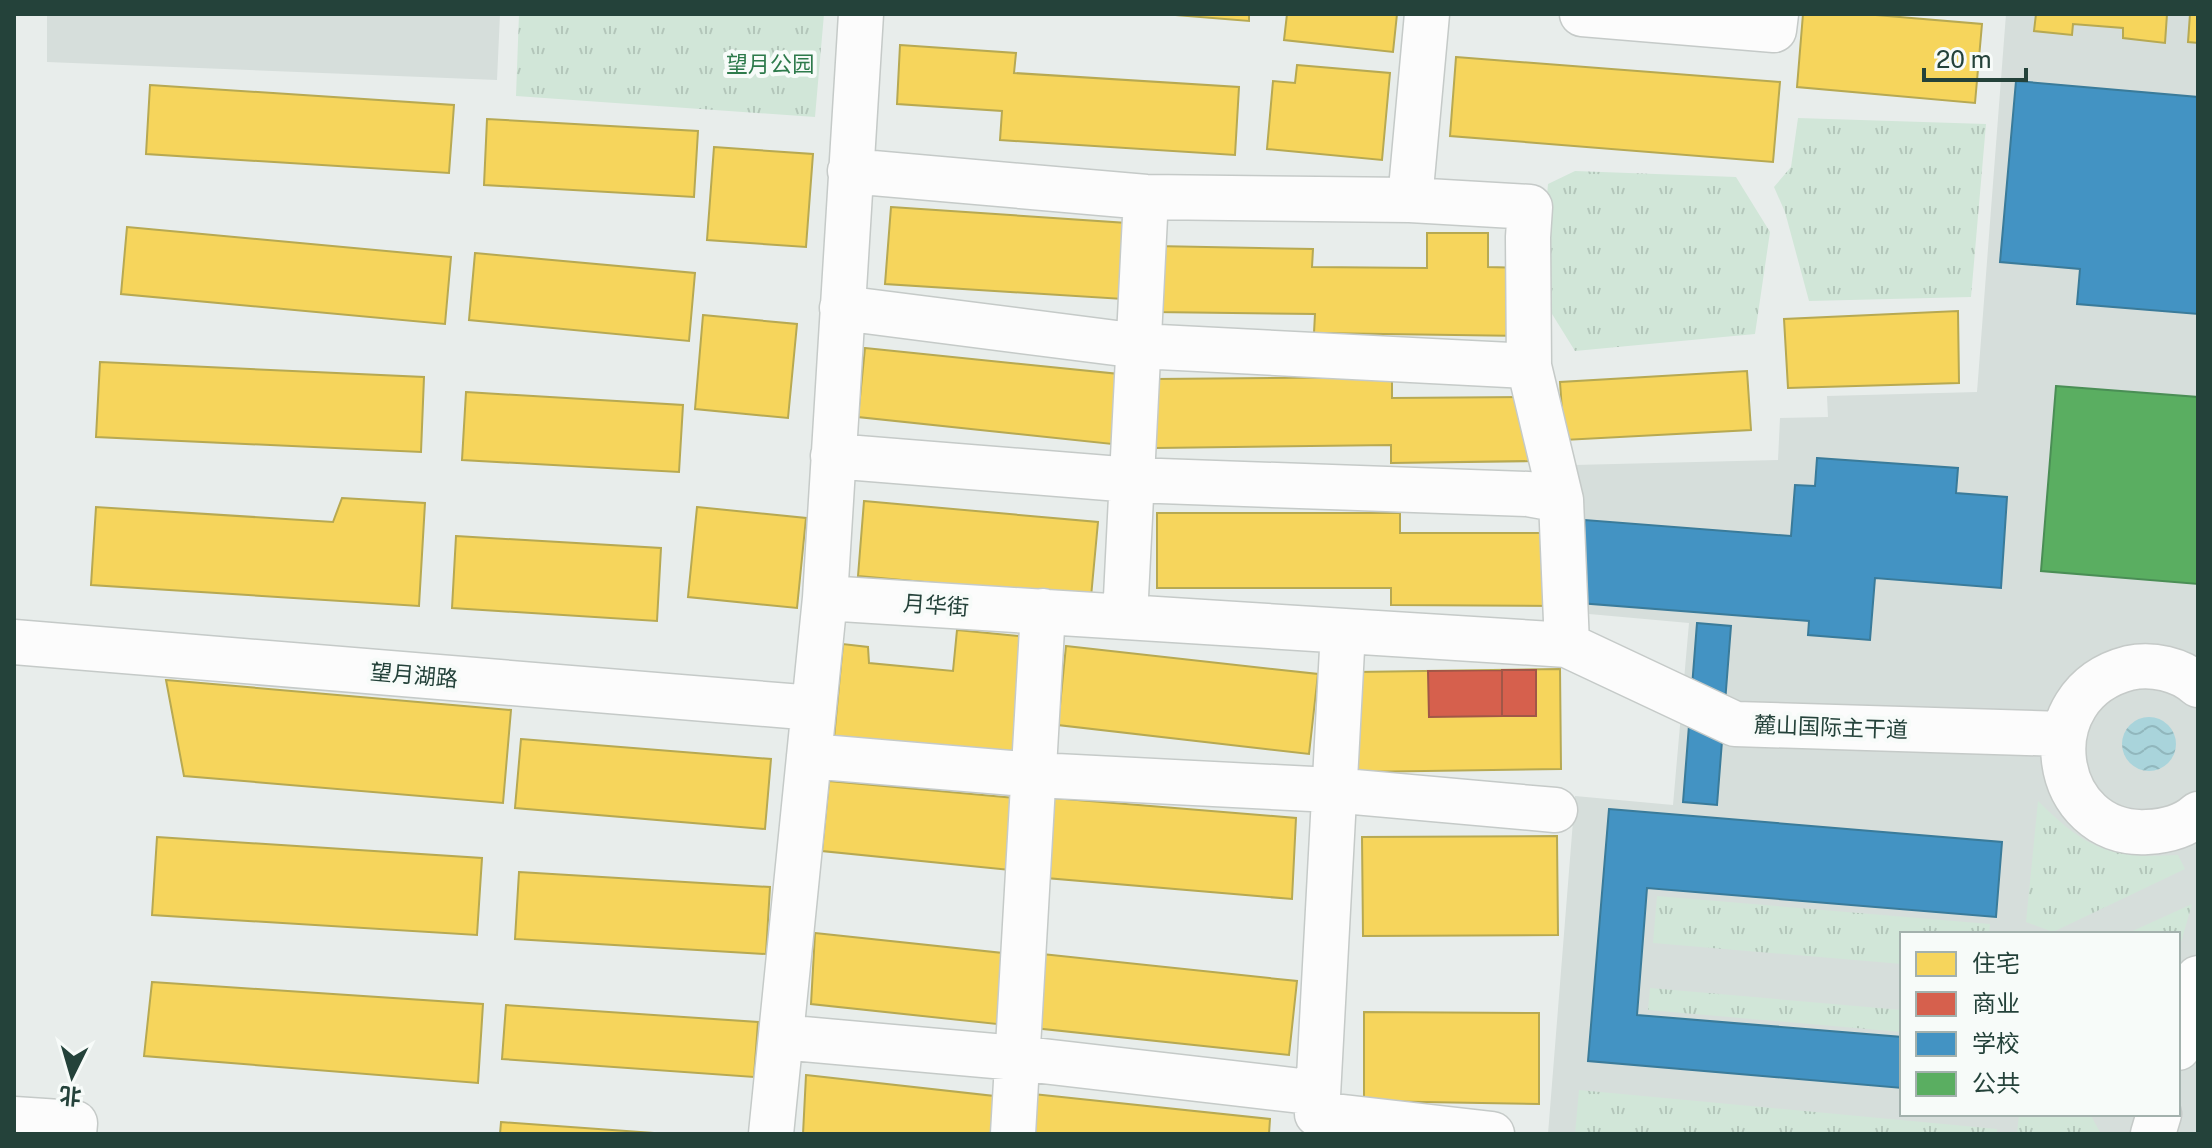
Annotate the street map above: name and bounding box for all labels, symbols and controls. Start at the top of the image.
scale bar [1924,32,2026,82]
text: 20 m [1936,45,1992,73]
park label: 望月公园 [726,51,814,77]
street label: 月华街 [902,590,970,620]
street label: 望月湖路 [369,658,459,692]
street label: 麓山国际主干道 [1754,711,1908,743]
legend [1900,932,2180,1116]
text: 住宅 [1972,949,2020,977]
text: 商业 [1972,989,2020,1017]
text: 学校 [1972,1029,2020,1057]
north arrow [32,1036,112,1116]
text: 公共 [1972,1069,2020,1097]
text: 北 [58,1082,82,1110]

